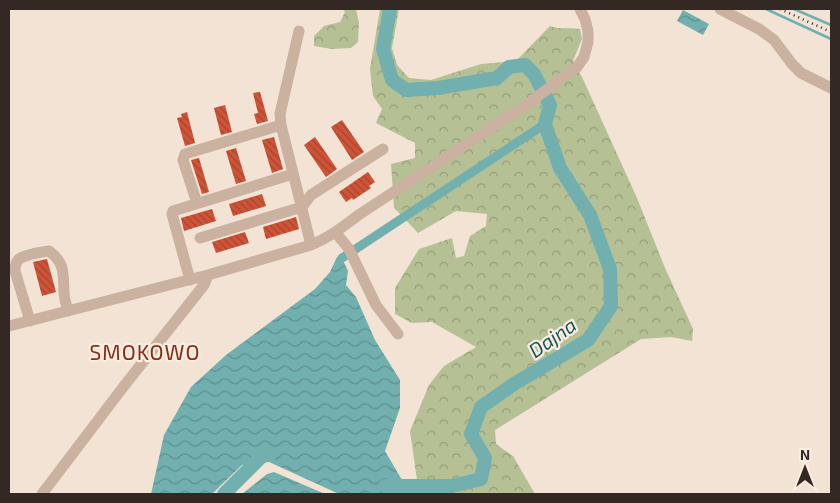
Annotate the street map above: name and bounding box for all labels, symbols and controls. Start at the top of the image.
water label: Dajna [524,312,580,362]
district label: SMOKOWO [89,339,201,364]
north arrow [780,443,830,493]
text: N [800,446,810,463]

